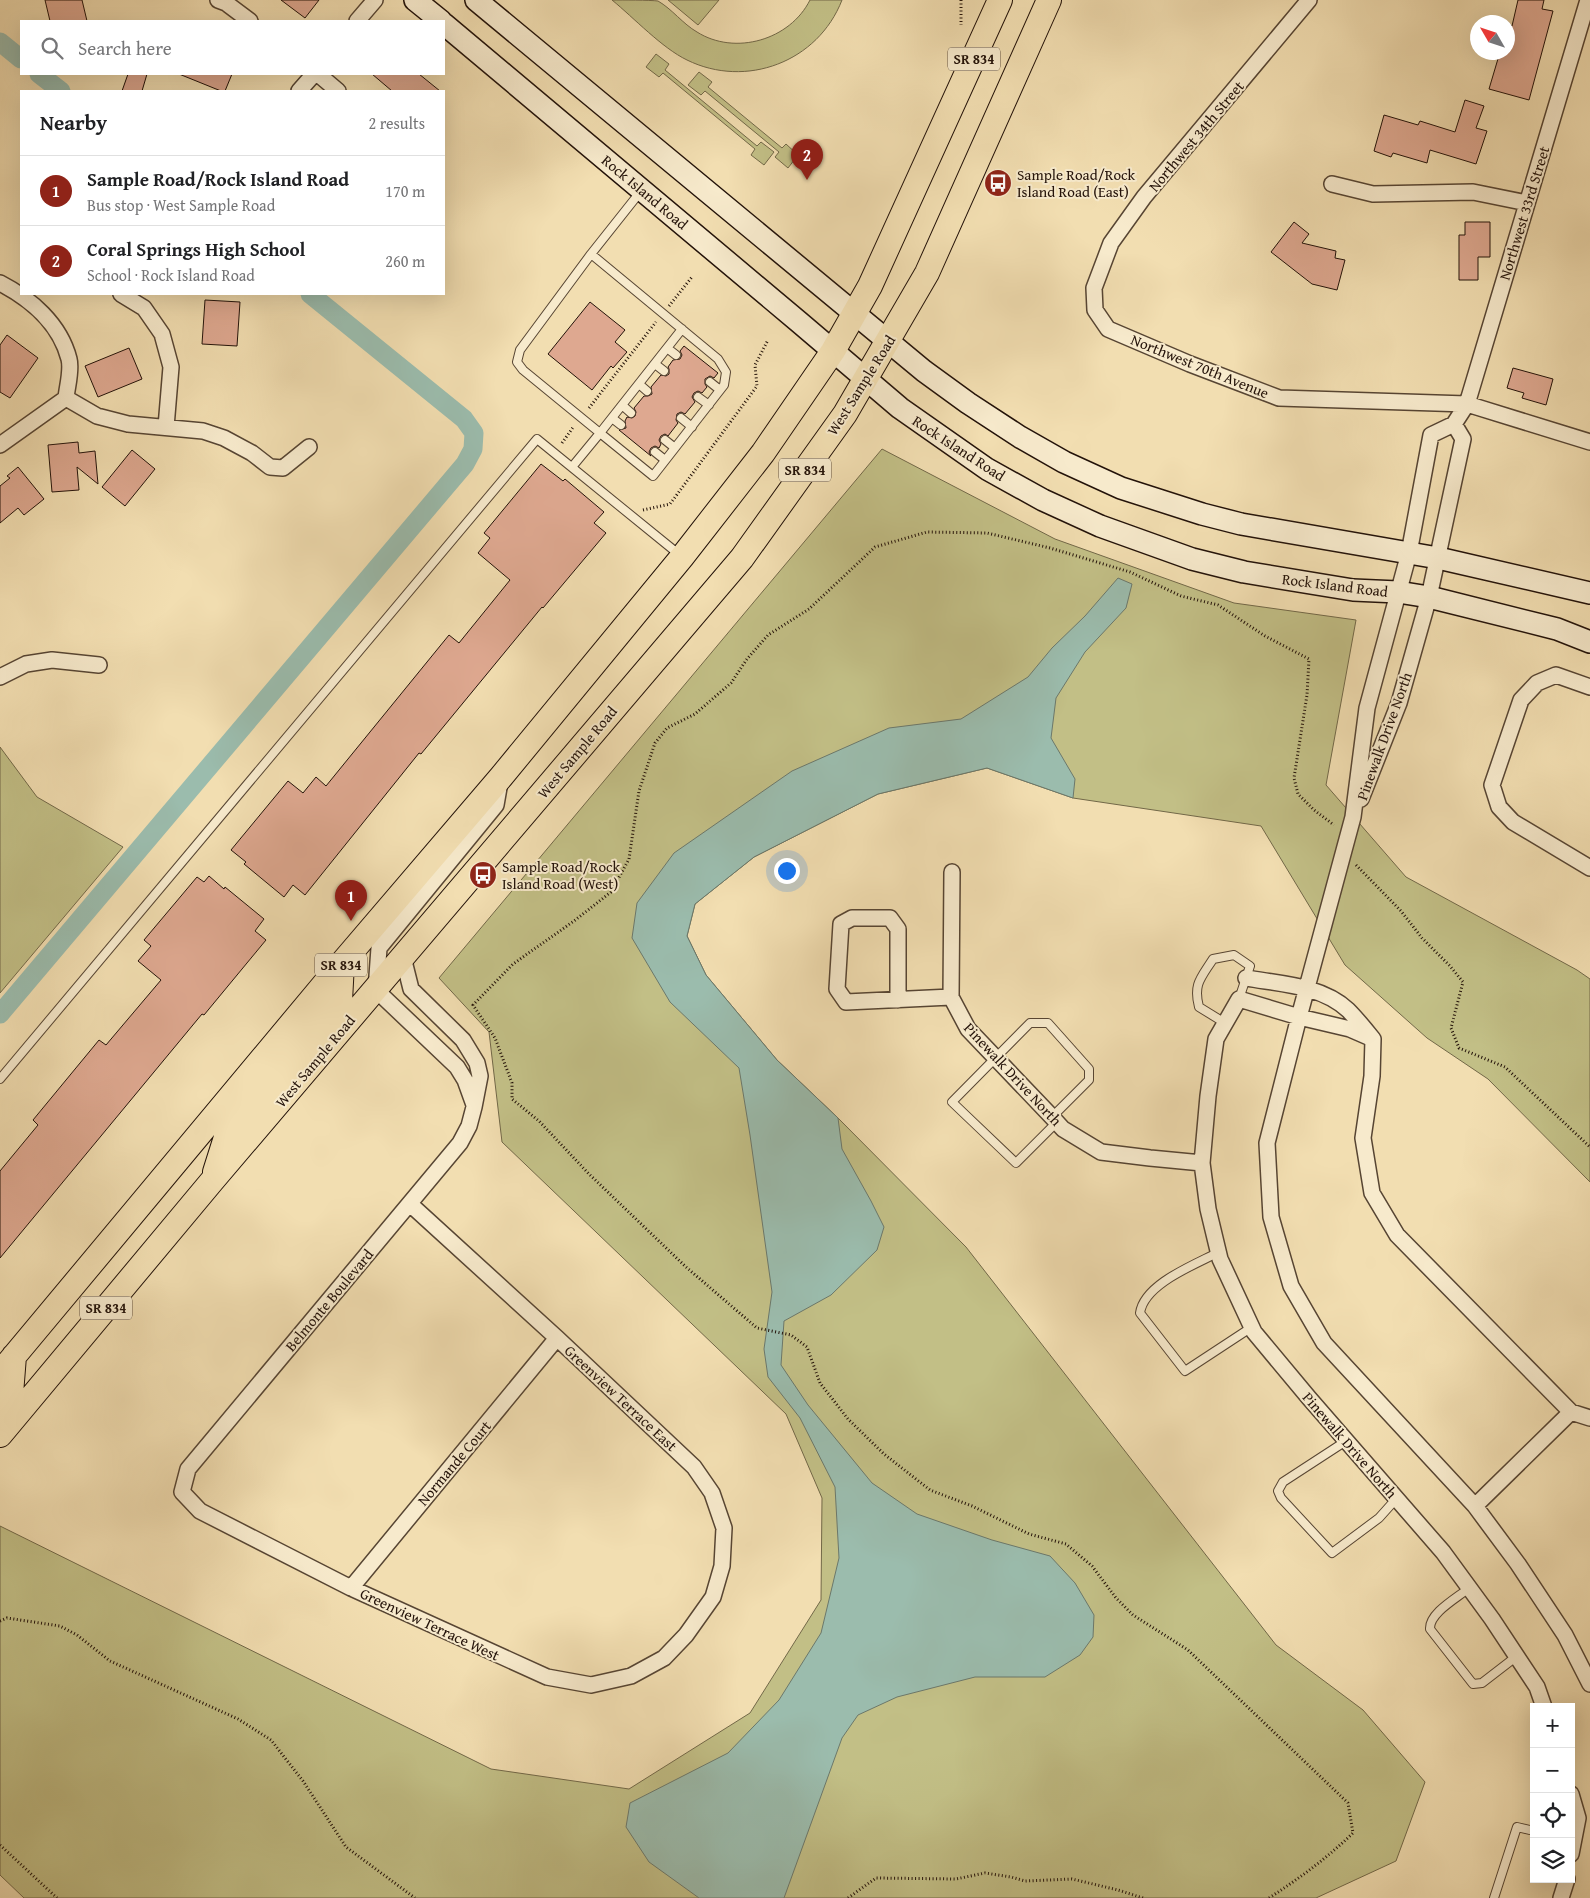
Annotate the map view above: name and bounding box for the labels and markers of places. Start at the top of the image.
pin: 2 [791,139,823,180]
place label: Sample Road/Rock Island Road (East) [1017,164,1135,202]
bus stop icon: Sample Road/Rock Island Road (East) [983,168,1013,198]
place label: Sample Road/Rock Island Road (West) [502,856,620,894]
bus stop icon: Sample Road/Rock Island Road (West) [468,860,498,890]
pin: 1 [335,880,367,921]

